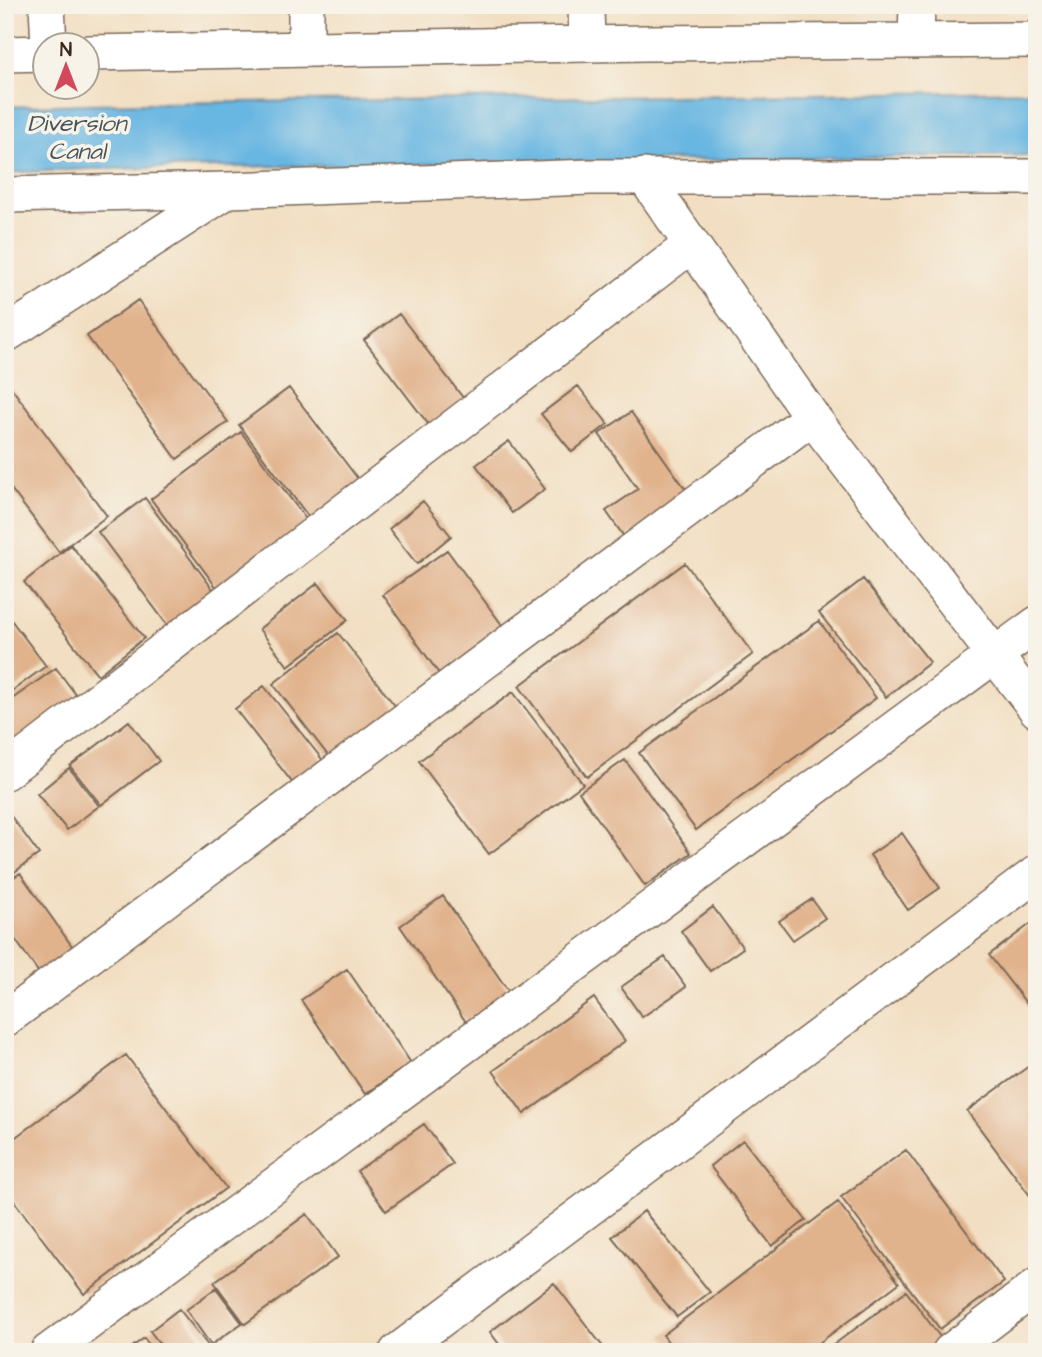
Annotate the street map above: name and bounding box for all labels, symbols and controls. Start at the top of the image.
north arrow [32,32,102,102]
text: N [60,37,72,64]
water label: Diversion Canal [27,107,129,169]

